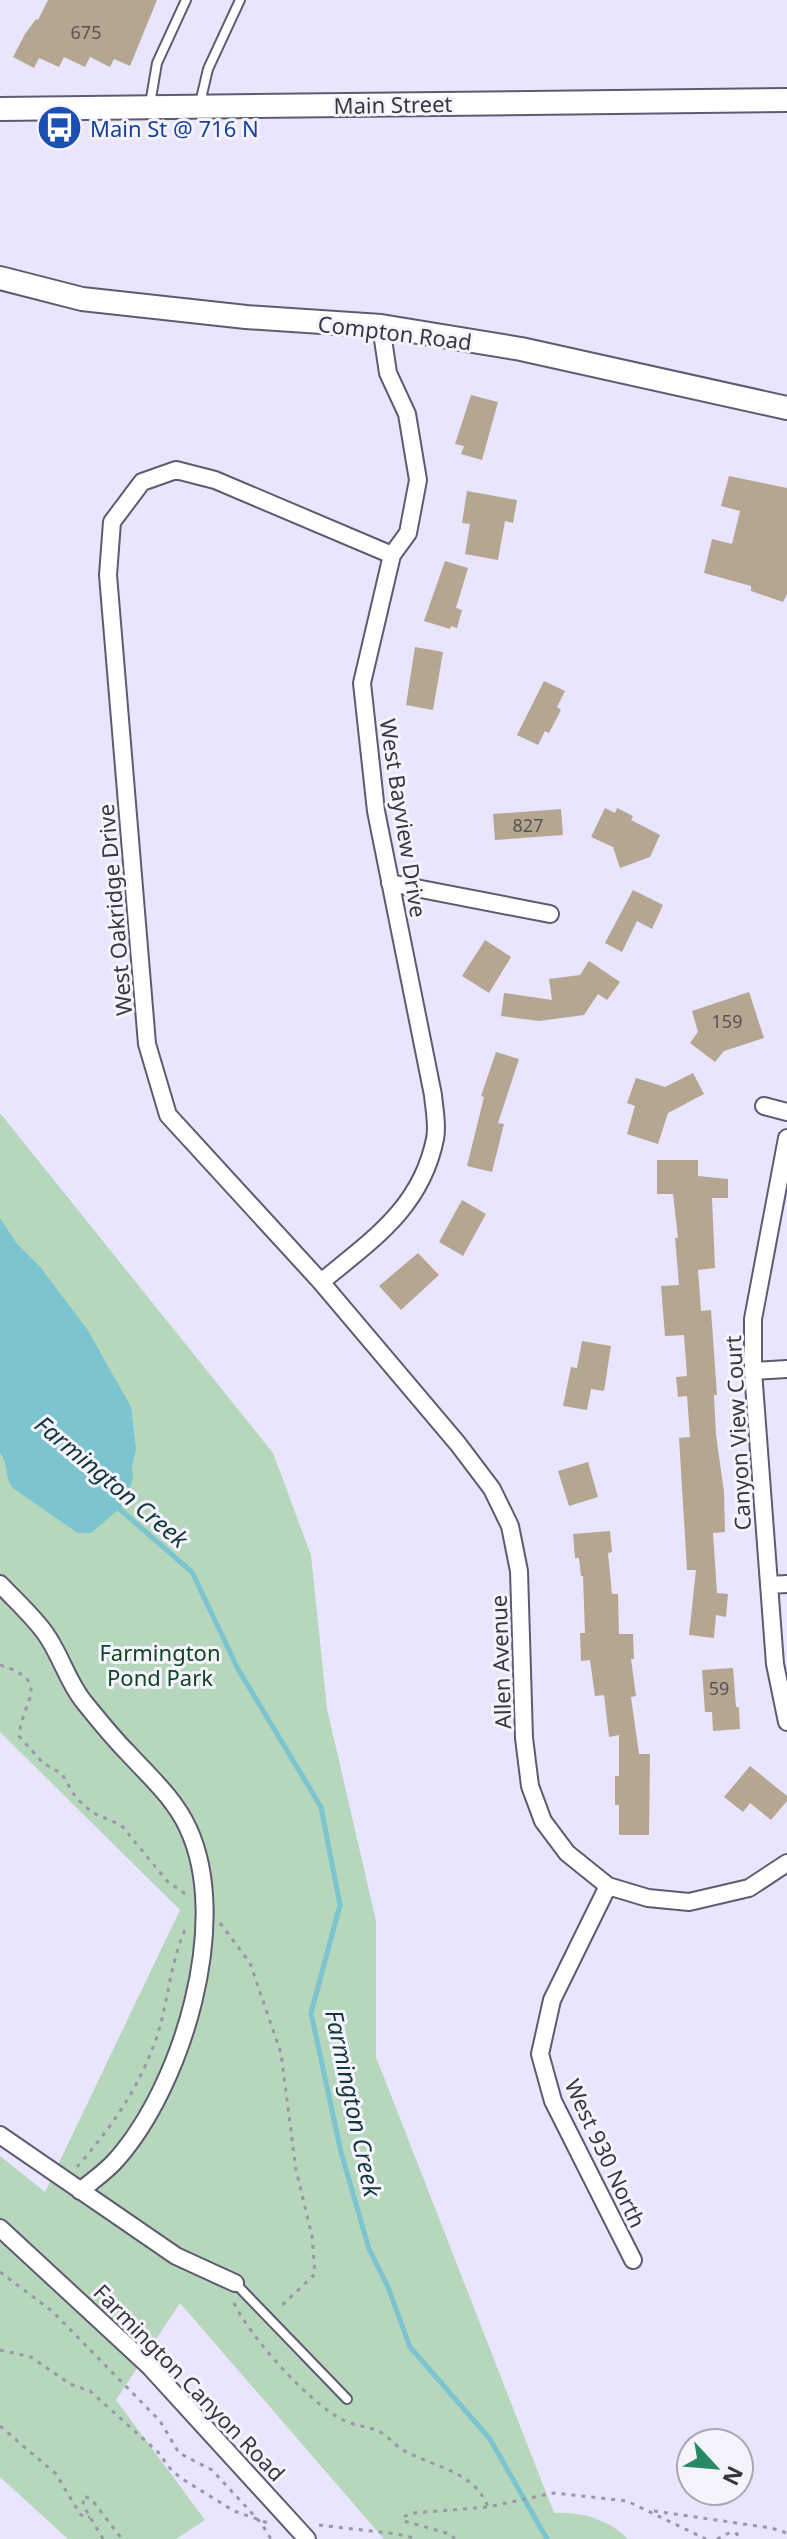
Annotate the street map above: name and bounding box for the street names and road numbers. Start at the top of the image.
street label: Main Street [333,88,453,120]
street label: Compton Road [316,308,474,356]
street label: West Bayview Drive [373,717,435,919]
street label: West Oakridge Drive [90,803,138,1017]
street label: Canyon View Court [717,1335,757,1531]
street label: Allen Avenue [483,1594,517,1730]
street label: West 930 North [558,2074,654,2232]
street label: Farmington Canyon Road [88,2277,292,2487]

